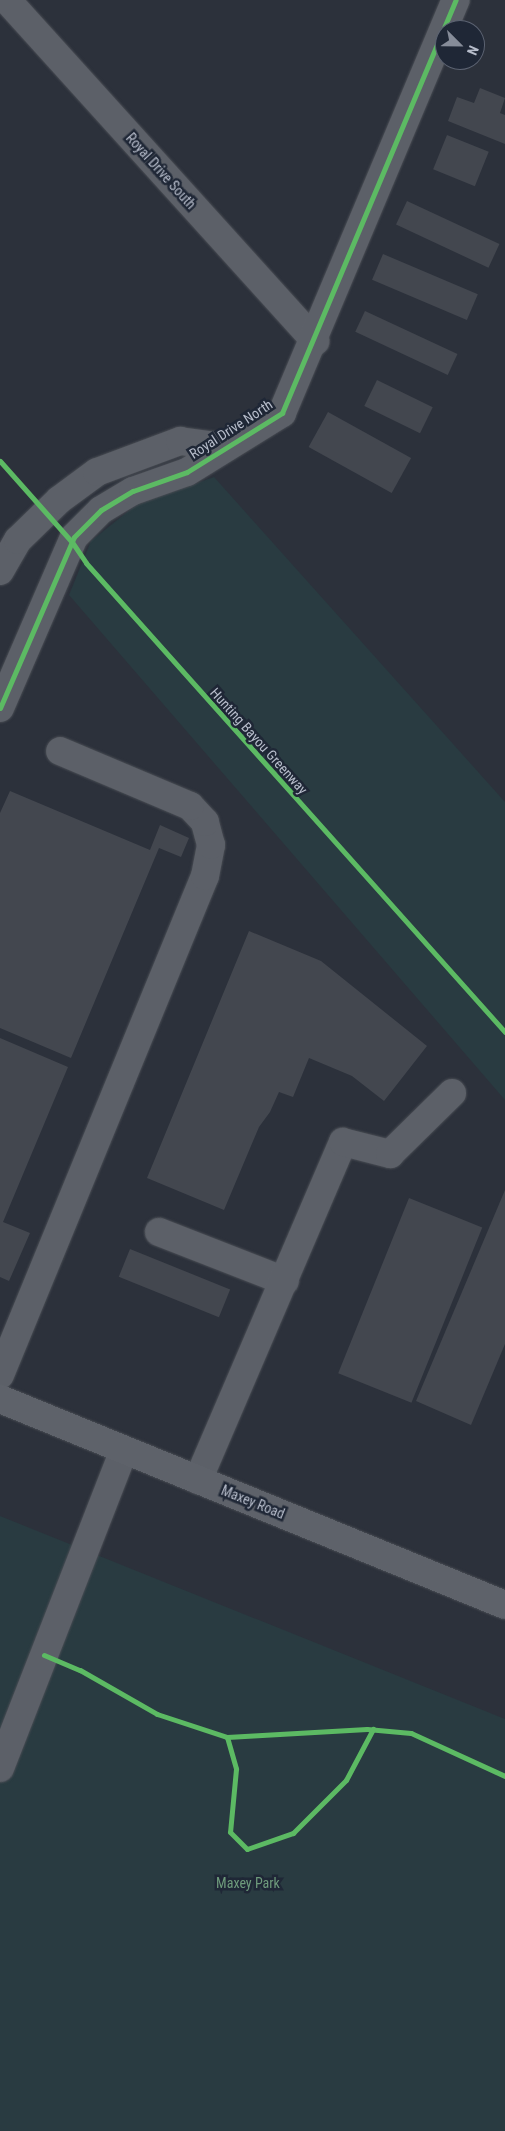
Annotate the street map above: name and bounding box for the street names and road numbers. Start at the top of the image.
street label: Royal Drive South [123,130,199,212]
street label: Royal Drive North [186,396,276,462]
street label: Hunting Bayou Greenway [207,684,311,798]
street label: Maxey Road [219,1482,287,1522]

